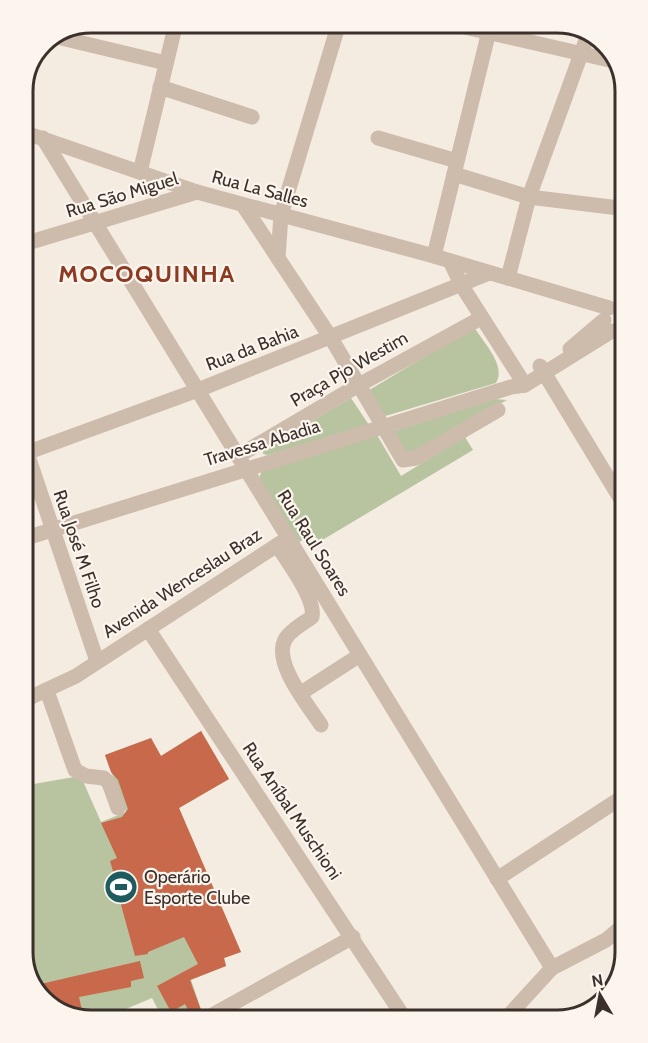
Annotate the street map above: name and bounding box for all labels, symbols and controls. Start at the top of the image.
street label: Rua La Salles [209,166,311,212]
street label: Rua São Miguel [63,167,181,222]
district label: MOCOQUINHA [58,259,236,288]
street label: Rua da Bahia [203,320,302,376]
street label: Praça Pjo Westim [286,327,412,411]
street label: Travessa Abadia [202,415,323,471]
street label: Rua Raul Soares [273,486,355,600]
street label: Rua José M Filho [49,487,110,611]
street label: Avenida Wenceslau Braz [98,523,266,643]
street label: Rua Aníbal Muschioni [238,738,346,884]
place label: Operário Esporte Clube [144,866,250,909]
sports icon: Operário Esporte Clube [103,869,139,905]
north arrow [570,965,630,1025]
text: N [590,970,605,991]

